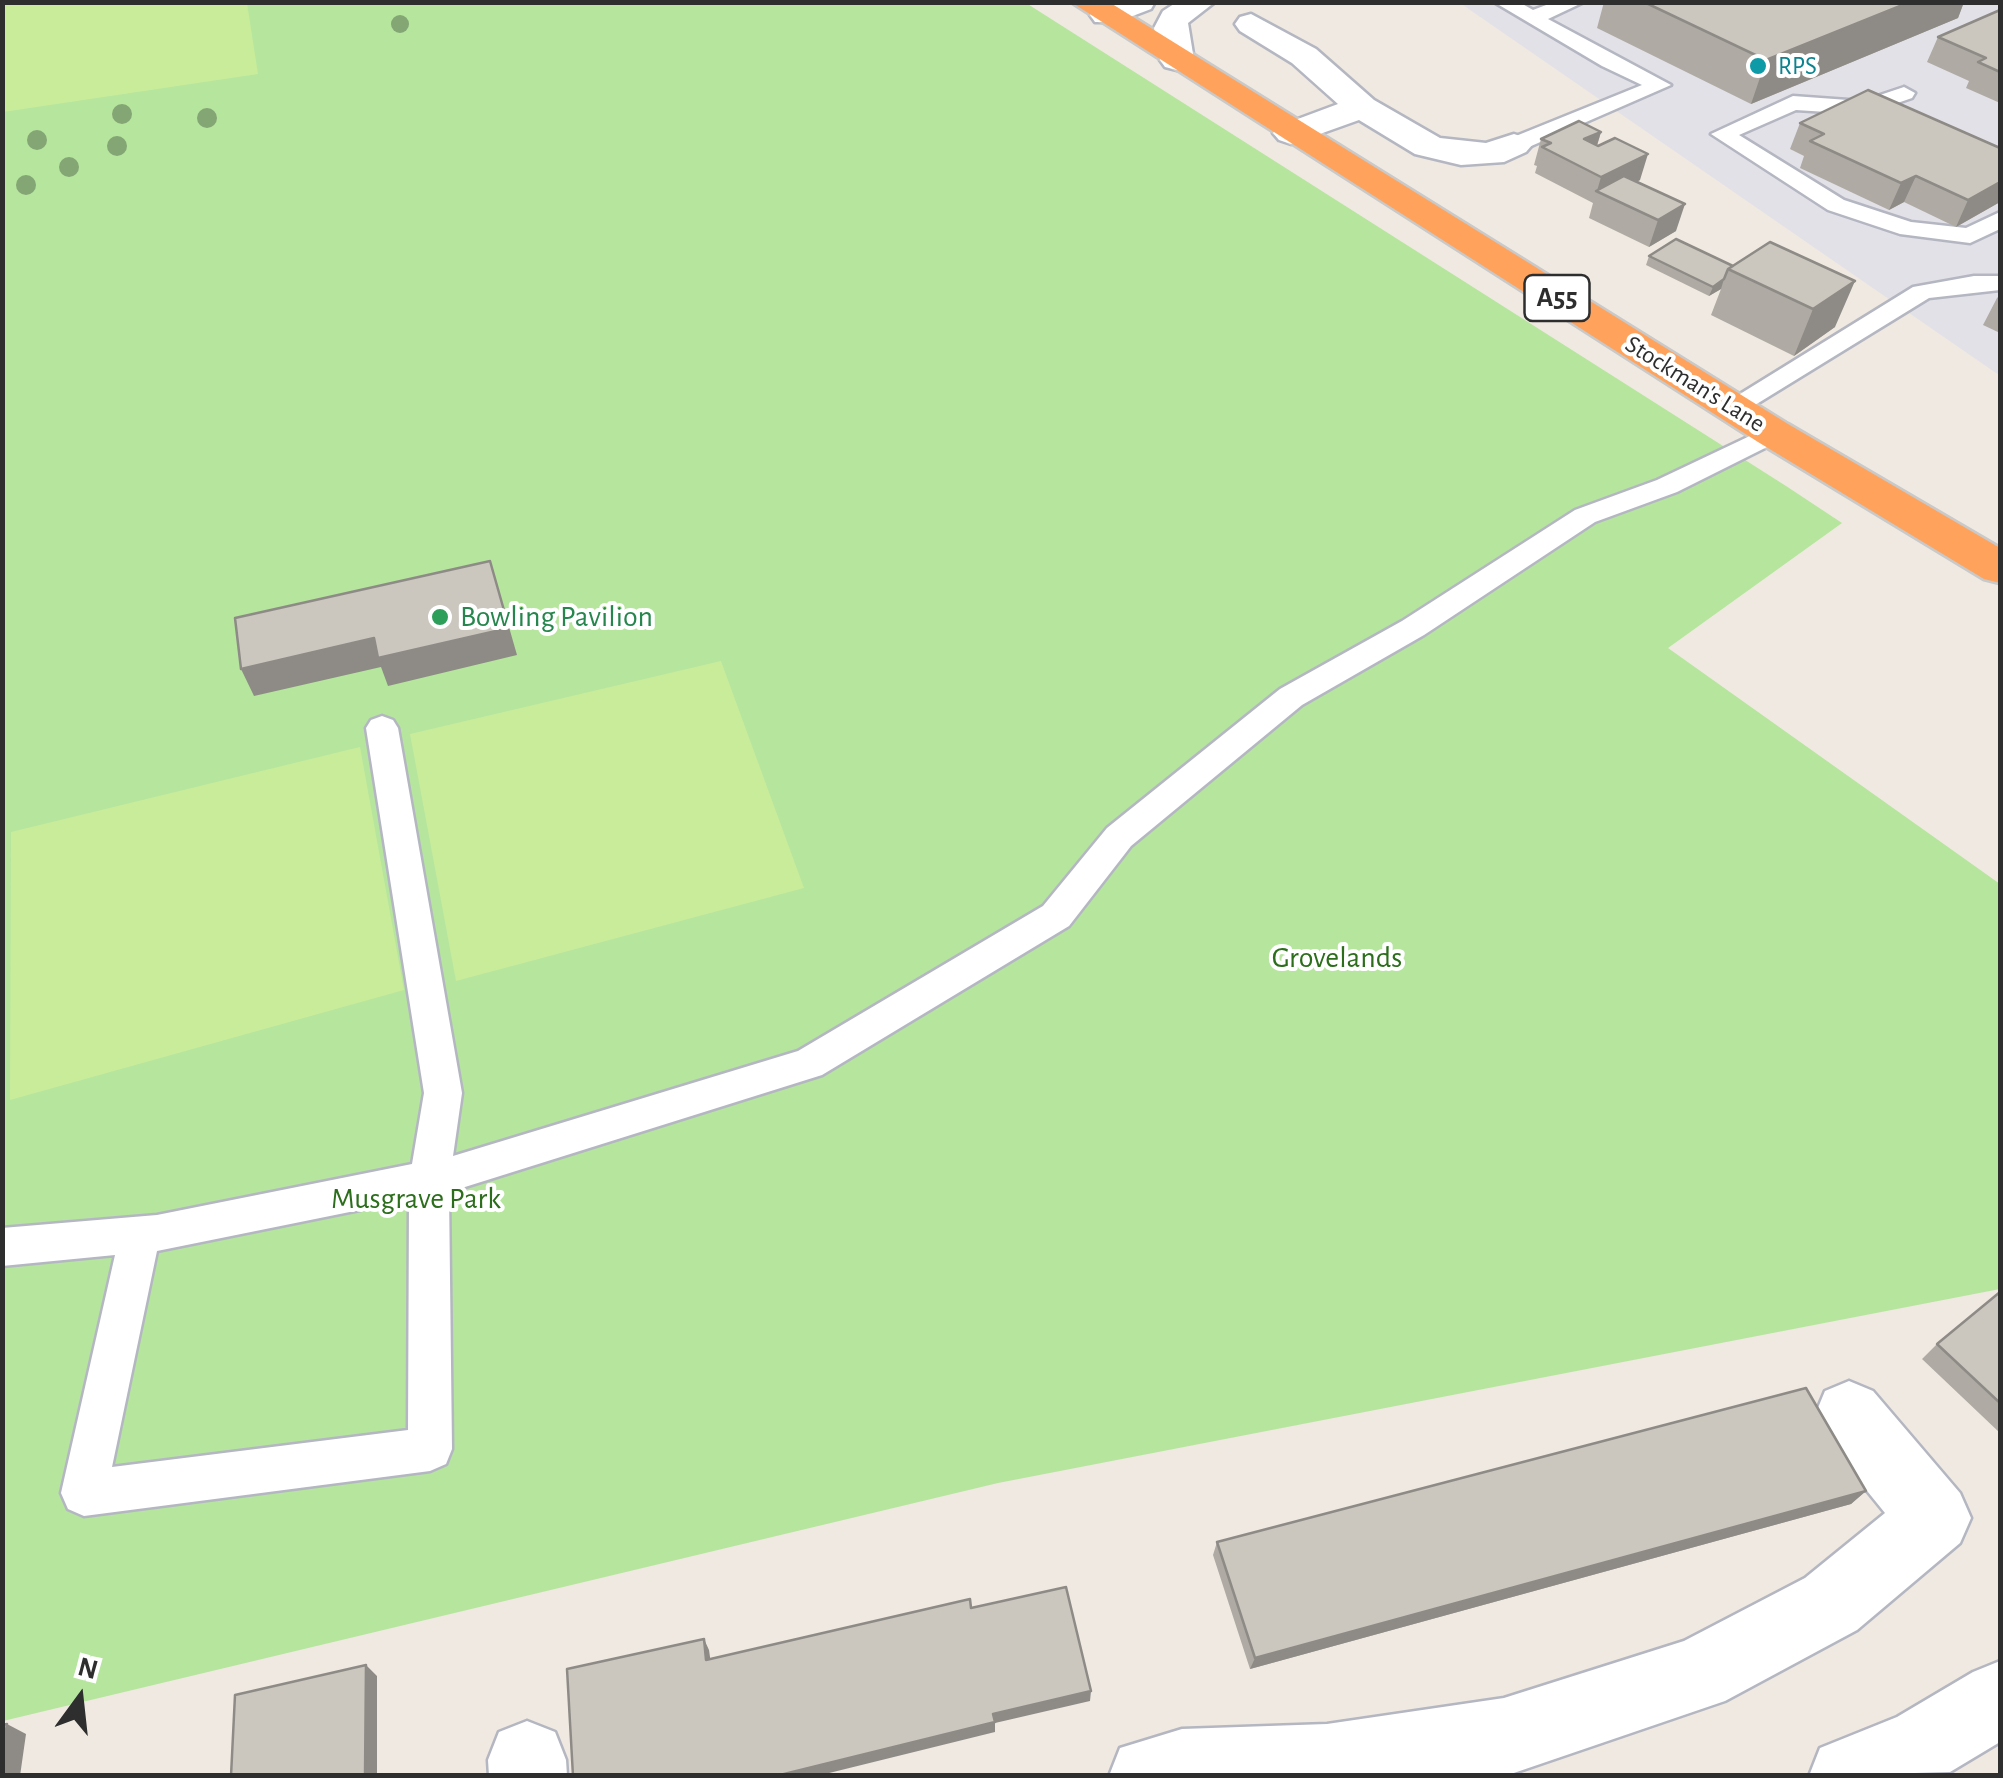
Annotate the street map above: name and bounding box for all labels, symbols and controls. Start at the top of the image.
place label: RPS [1778,51,1817,81]
marker: RPS [1747,55,1769,77]
road number: A55 [1524,275,1590,321]
street label: Stockman's Lane [1620,329,1770,439]
place label: Bowling Pavilion [460,599,653,635]
marker: Bowling Pavilion [429,606,451,628]
park label: Grovelands [1272,940,1402,976]
park label: Musgrave Park [331,1181,501,1217]
north arrow [30,1648,130,1748]
text: N [75,1653,101,1685]

